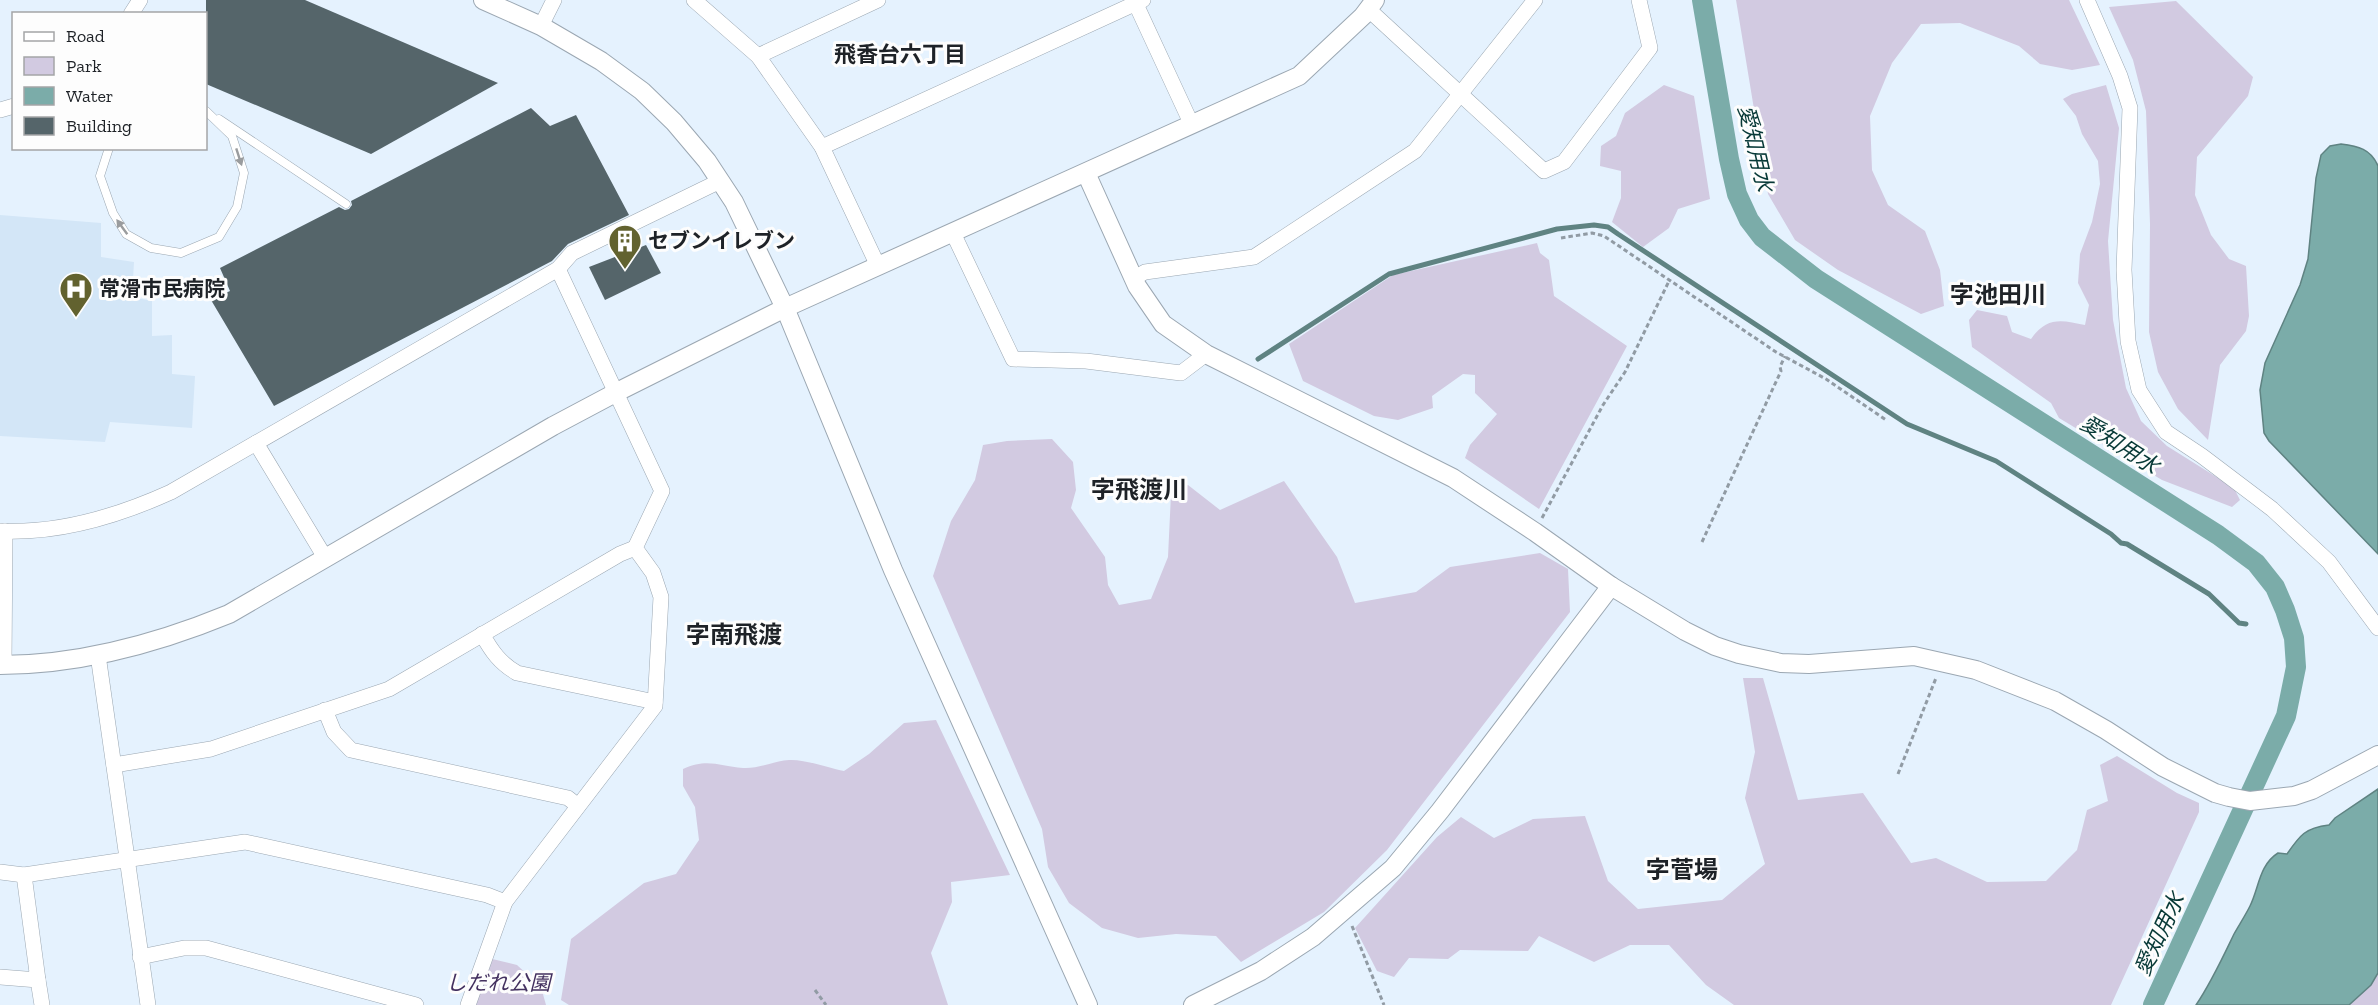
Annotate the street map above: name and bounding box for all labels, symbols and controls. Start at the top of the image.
legend [12,12,207,150]
text: Road [66,25,105,47]
district label: 飛香台六丁目 [834,41,966,68]
text: Park [66,55,102,77]
text: Water [66,85,113,107]
water label: 愛知用水 [1732,102,1779,196]
text: Building [66,115,132,137]
one-way arrow [234,148,244,166]
one-way arrow [116,219,128,235]
building icon: セブンイレブン [607,223,643,270]
place label: セブンイレブン [648,228,795,253]
hospital icon: 常滑市民病院 [58,271,94,318]
place label: 常滑市民病院 [99,276,225,301]
district label: 字池田川 [1950,280,2046,309]
water label: 愛知用水 [2075,409,2166,481]
district label: 字飛渡川 [1091,475,1187,504]
district label: 字南飛渡 [686,620,782,649]
district label: 字菅場 [1646,855,1718,884]
water label: 愛知用水 [2129,887,2191,980]
park label: しだれ公園 [446,970,553,995]

